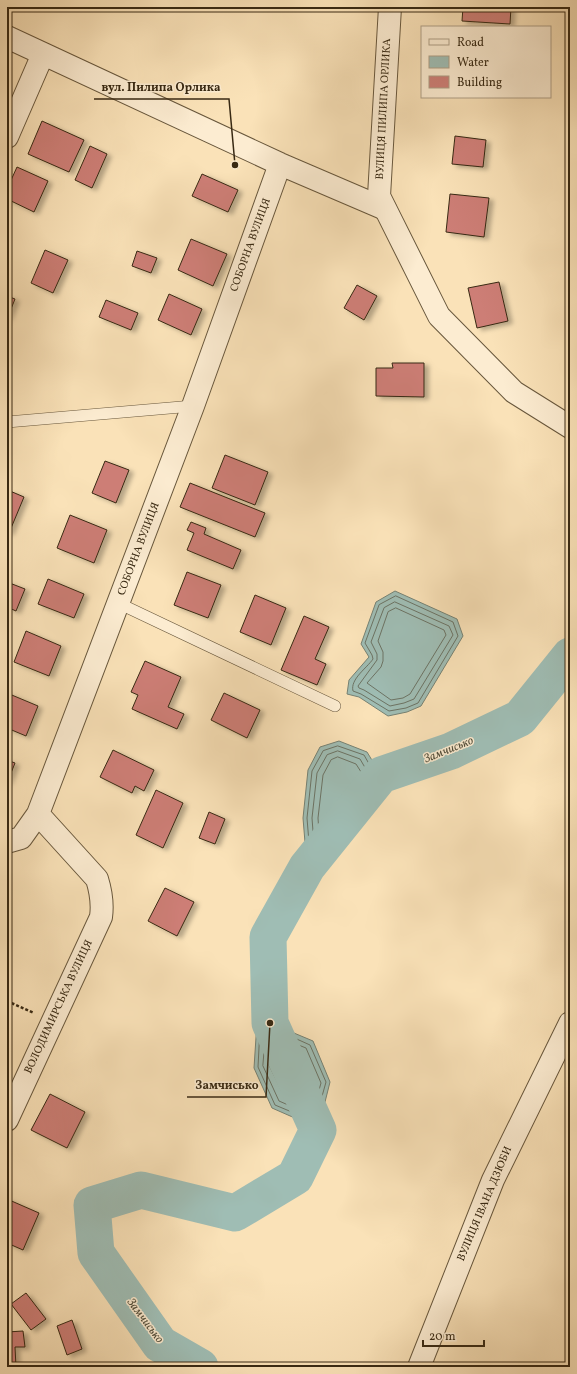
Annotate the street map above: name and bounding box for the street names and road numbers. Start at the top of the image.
street label: ВУЛИЦЯ ПИЛИПА ОРЛИКА [373,38,395,180]
street label: СОБОРНА ВУЛИЦЯ [227,196,275,294]
street label: СОБОРНА ВУЛИЦЯ [114,500,164,598]
street label: ВОЛОДИМИРСЬКА ВУЛИЦЯ [21,938,97,1076]
street label: ВУЛИЦЯ ІВАНА ДЗЮБИ [454,1144,516,1264]

